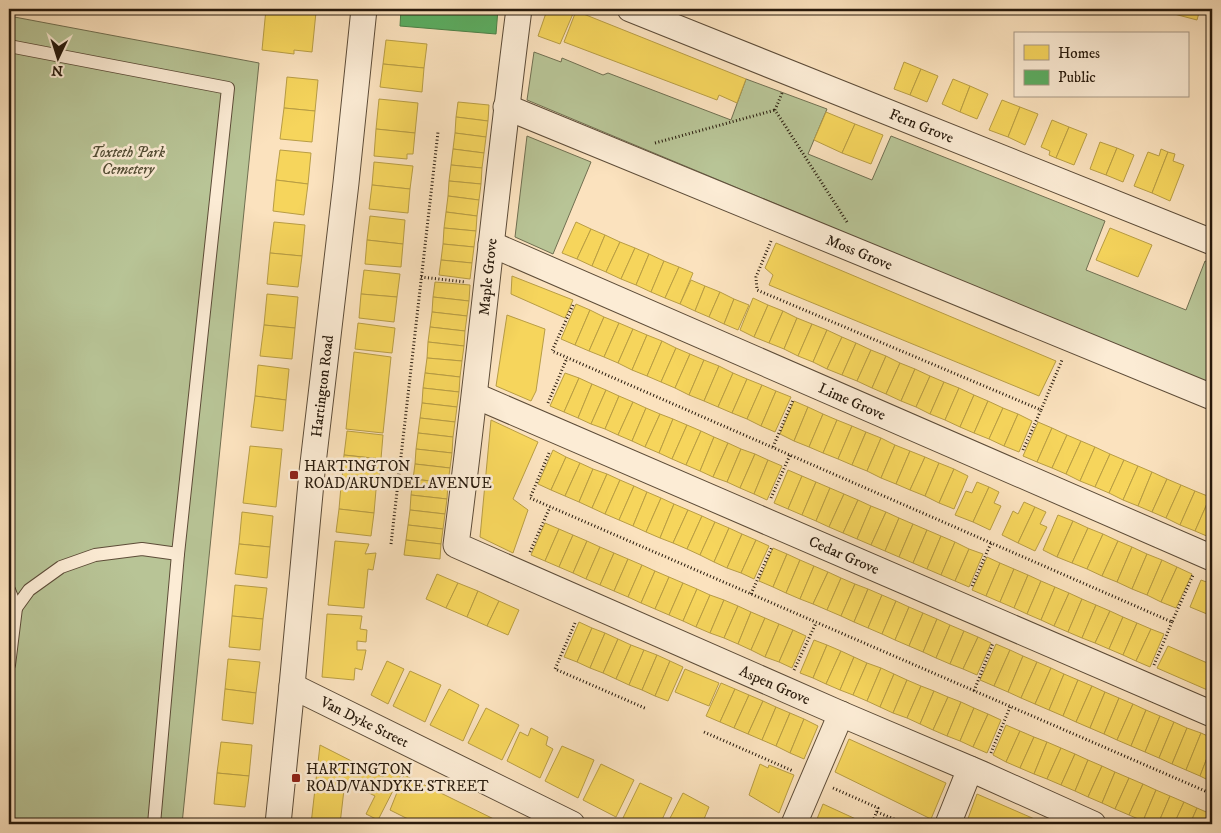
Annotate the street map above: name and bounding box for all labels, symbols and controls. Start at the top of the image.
north arrow [32,32,82,82]
legend [1014,32,1188,98]
text: Homes [1058,44,1100,63]
text: N [50,61,64,79]
text: Public [1058,68,1096,87]
street label: Fern Grove [886,104,957,147]
park label: Toxteth Park Cemetery [91,143,166,179]
street label: Moss Grove [823,230,895,274]
street label: Maple Grove [474,237,502,317]
street label: Hartington Road [307,334,338,438]
street label: Lime Grove [816,378,889,424]
place label: HARTINGTON ROAD/ARUNDEL AVENUE [304,457,492,493]
marker: HARTINGTON ROAD/ARUNDEL AVENUE [288,469,300,481]
street label: Cedar Grove [806,531,882,579]
street label: Aspen Grove [737,661,813,709]
street label: Van Dyke Street [316,692,412,752]
place label: HARTINGTON ROAD/VANDYKE STREET [306,760,489,796]
marker: HARTINGTON ROAD/VANDYKE STREET [290,772,302,784]

